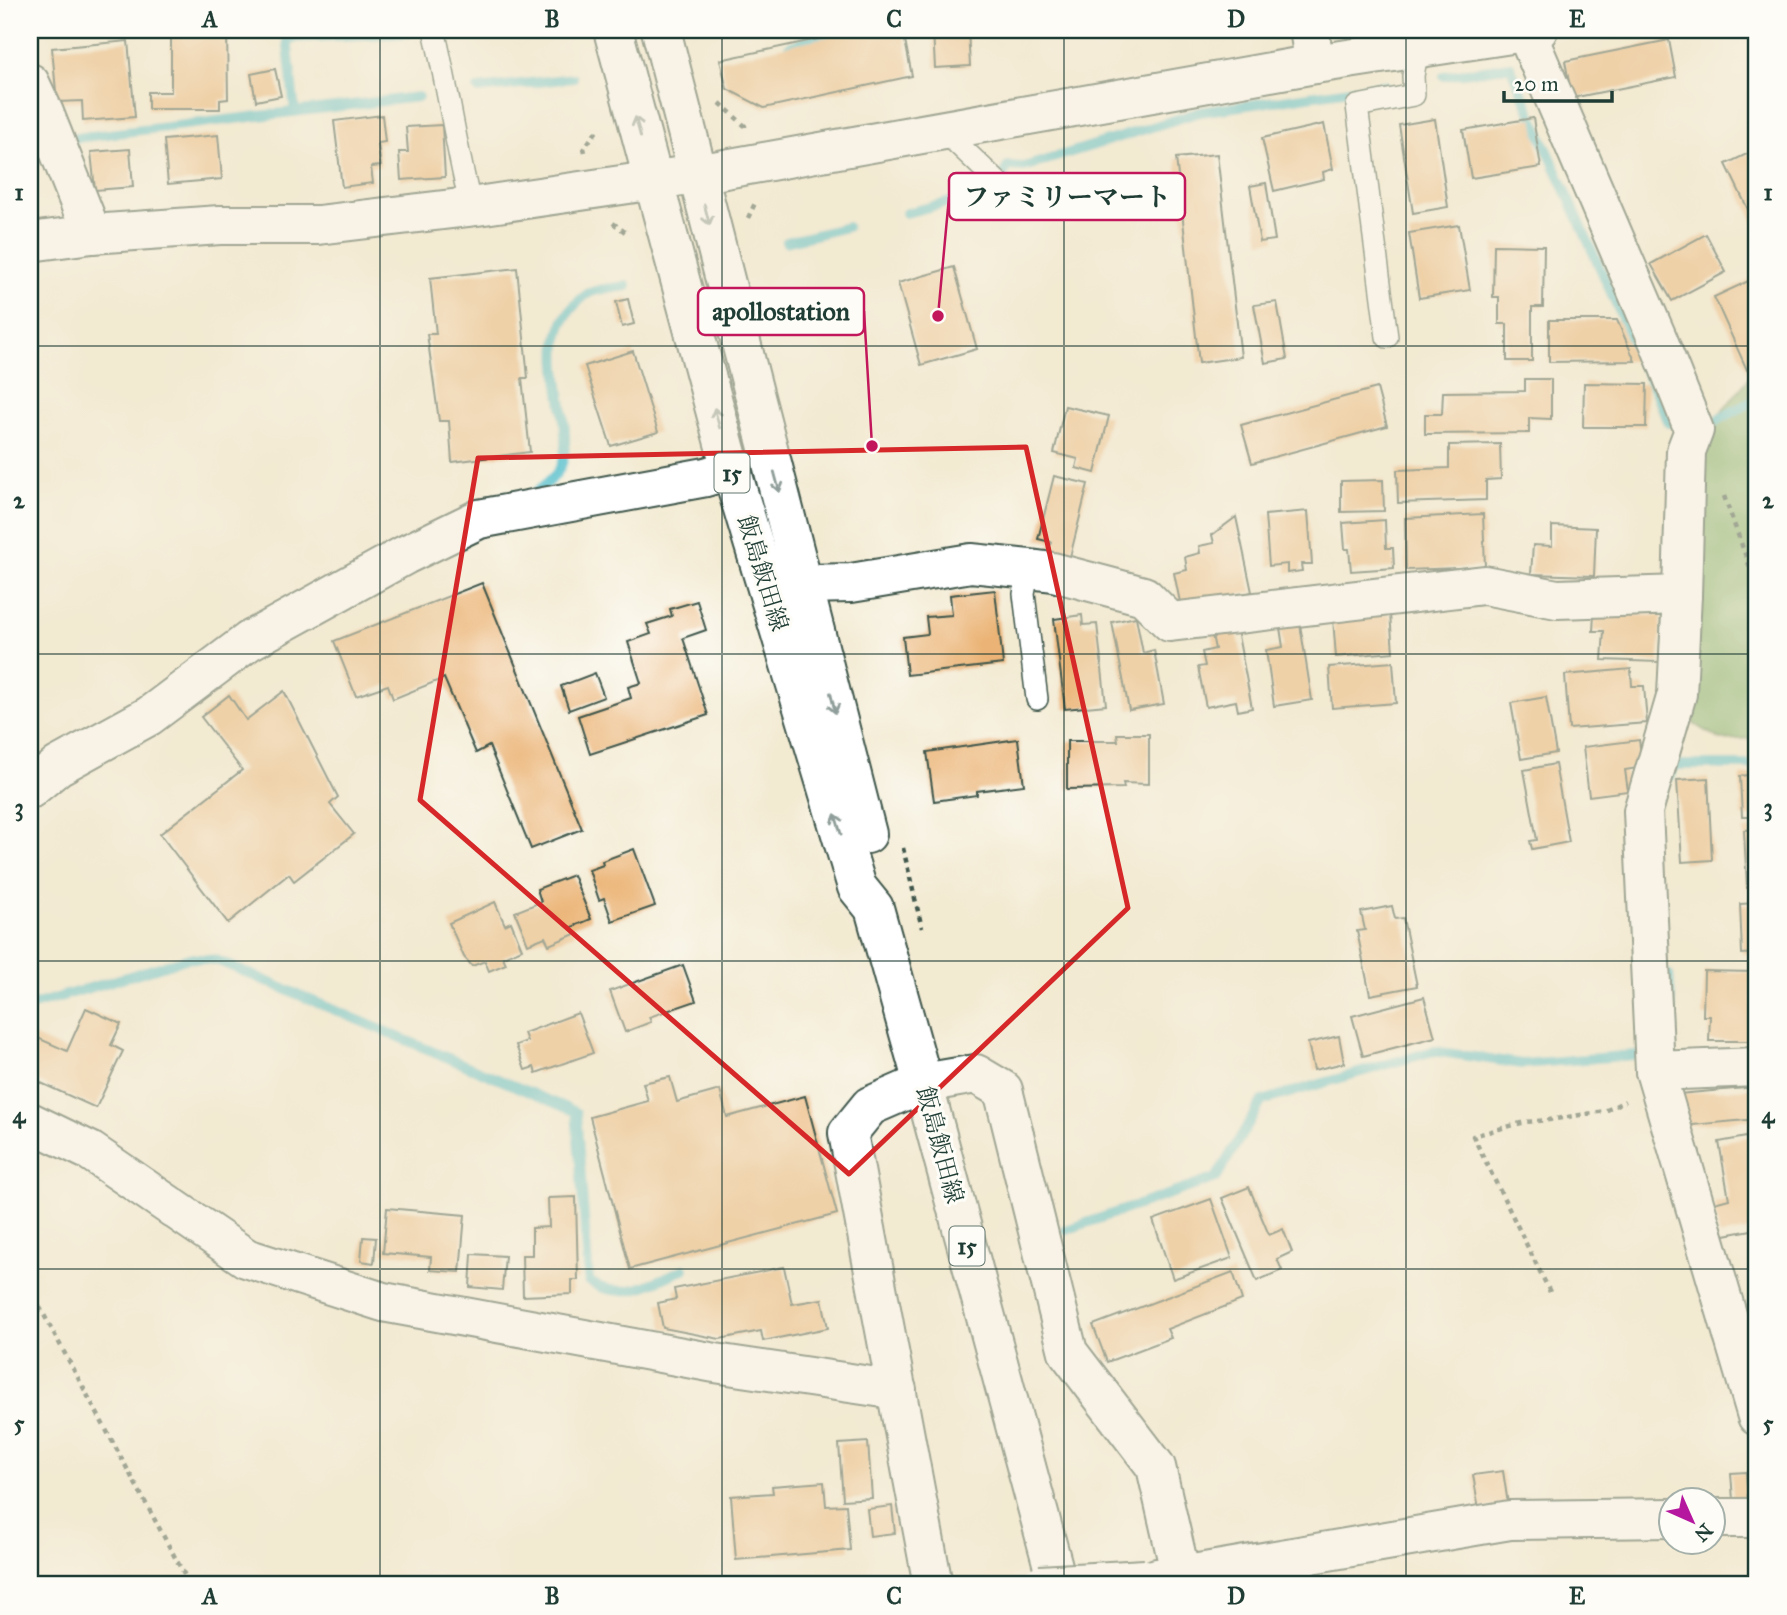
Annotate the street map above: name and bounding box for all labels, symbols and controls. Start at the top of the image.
text: A [200,5,218,33]
text: B [544,5,560,33]
text: C [886,5,902,33]
text: D [1227,5,1245,33]
text: E [1569,5,1586,33]
scale bar [1504,60,1612,104]
text: 20 m [1514,71,1559,97]
one-way arrow [631,117,644,139]
callout: ファミリーマート [949,173,1185,220]
text: 1 [14,178,24,206]
text: 1 [1763,178,1773,206]
text: ファミリーマート [963,181,1171,213]
one-way arrow [701,203,714,226]
callout: apollostation [698,288,864,335]
text: apollostation [712,295,850,327]
one-way arrow [710,407,723,430]
road number: 15 [714,453,750,492]
one-way arrow [771,471,784,493]
text: 2 [13,486,25,514]
text: 2 [1762,486,1774,514]
street label: 飯島飯田線 [731,511,795,635]
one-way arrow [827,691,840,714]
text: 3 [14,793,24,822]
text: 3 [1763,793,1773,822]
one-way arrow [831,813,844,835]
street label: 飯島飯田線 [910,1083,970,1207]
text: 4 [13,1101,27,1129]
text: 4 [1762,1101,1776,1129]
road number: 15 [950,1226,984,1266]
text: 5 [14,1409,25,1437]
text: 5 [1763,1409,1774,1437]
north arrow [1658,1486,1728,1556]
text: N [1690,1519,1718,1547]
text: A [200,1582,218,1610]
text: B [544,1582,560,1610]
text: C [886,1582,902,1610]
text: D [1227,1582,1245,1610]
text: E [1569,1582,1586,1610]

